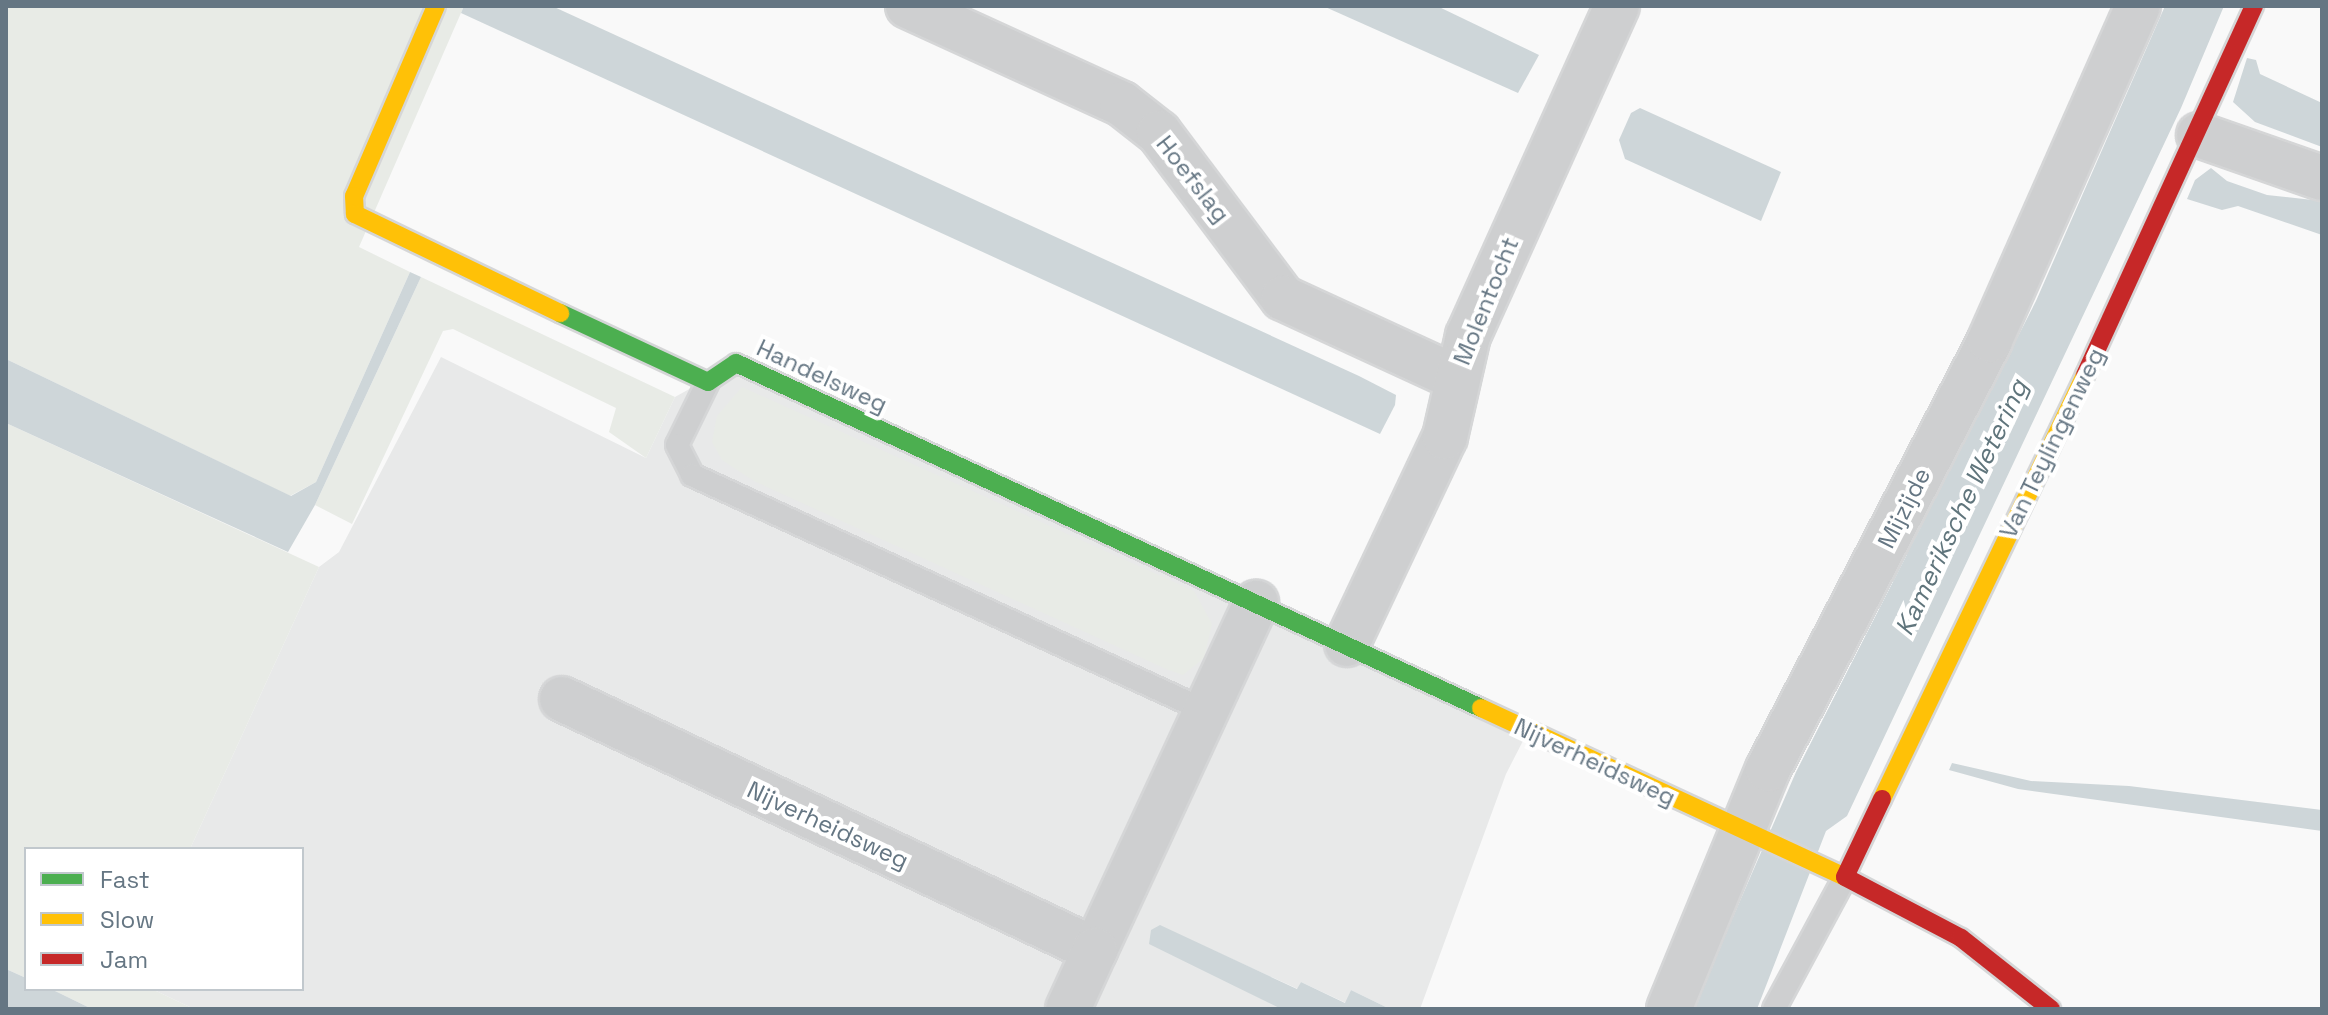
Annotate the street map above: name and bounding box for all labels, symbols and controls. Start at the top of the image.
street label: Hoefslag [1150,130,1236,228]
street label: Molentocht [1447,233,1525,369]
street label: Handelsweg [752,333,892,419]
street label: Van Teylingenweg [1993,343,2111,543]
water label: Kameriksche Wetering [1889,375,2035,641]
street label: Mijzijde [1872,463,1936,553]
street label: Nijverheidsweg [1510,712,1680,812]
street label: Nijverheidsweg [743,775,913,875]
legend [24,847,304,991]
text: Fast [100,864,150,895]
text: Slow [100,904,154,935]
text: Jam [100,944,148,975]

